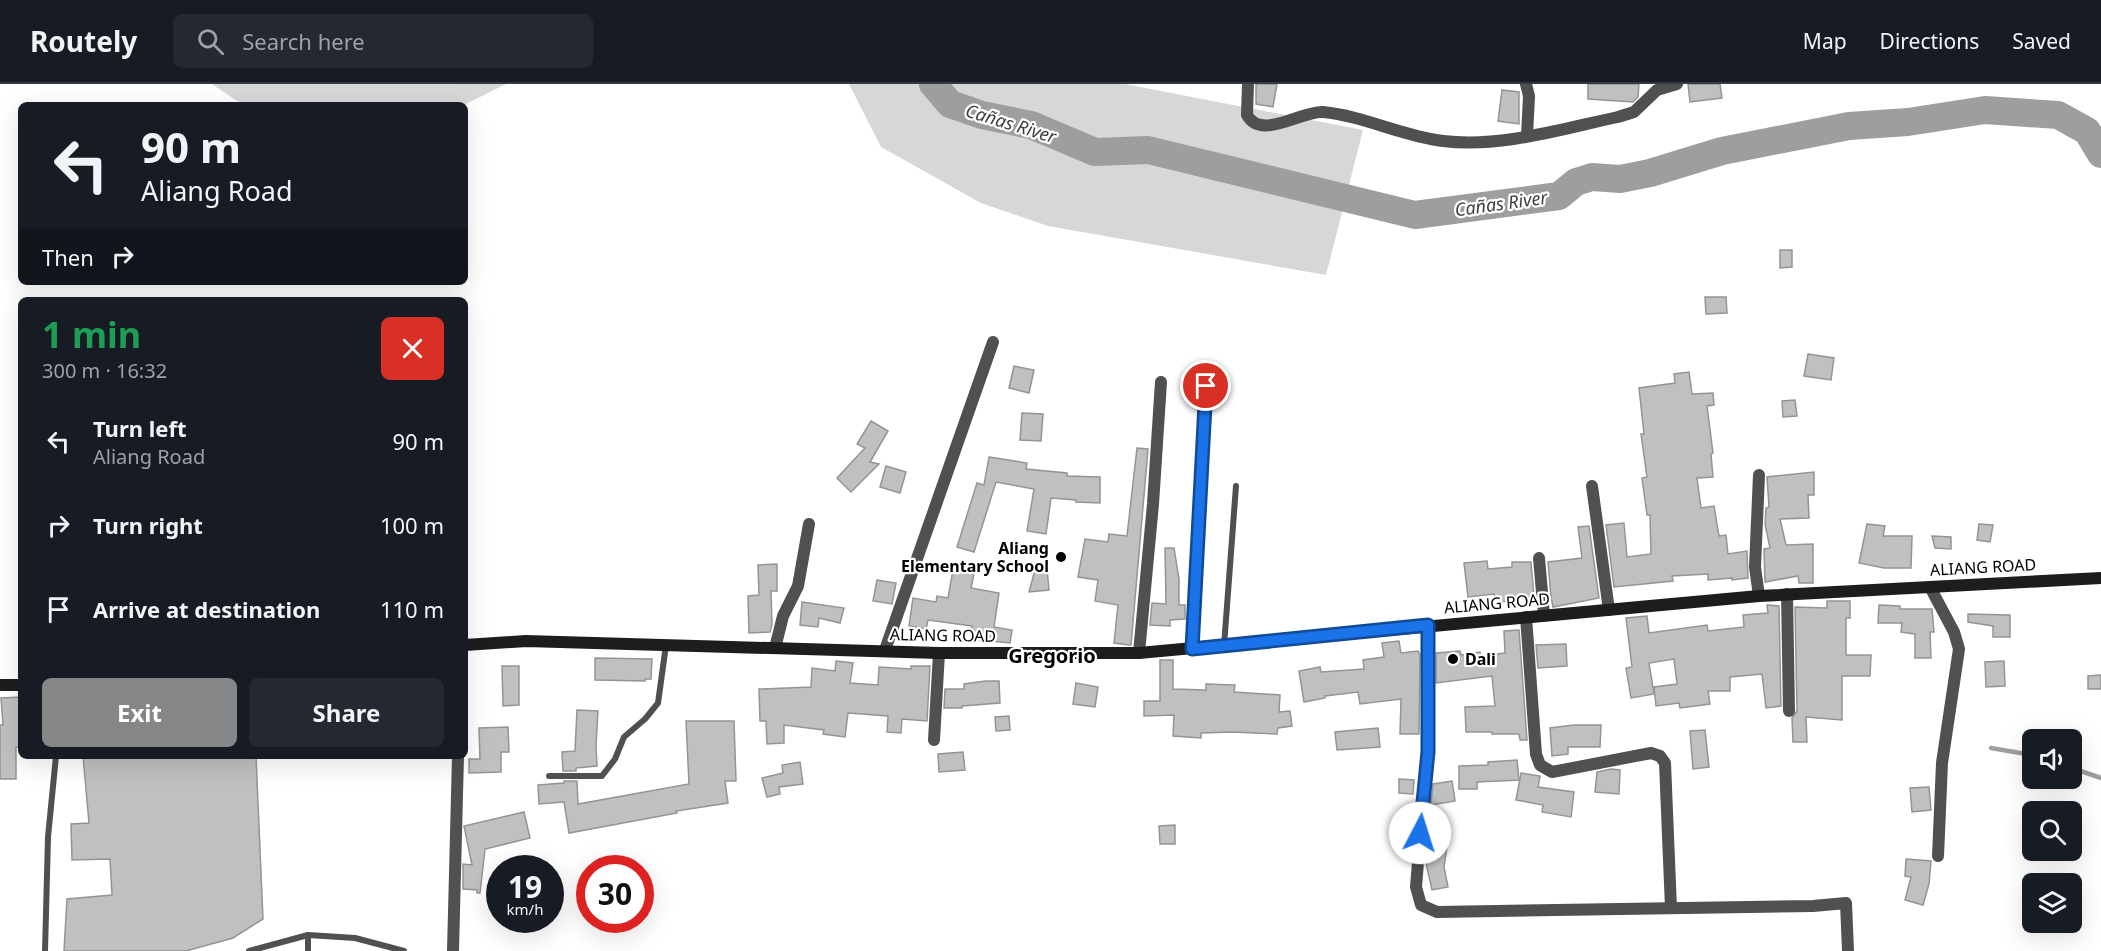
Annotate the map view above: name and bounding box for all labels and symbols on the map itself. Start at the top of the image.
water label: Cañas River [963,98,1060,148]
water label: Cañas River [1453,185,1550,221]
pin [1180,360,1231,411]
place label: Aliang Elementary School [901,537,1049,577]
marker: Aliang Elementary School [1054,550,1068,564]
street label: ALIANG ROAD [1929,553,2037,581]
street label: ALIANG ROAD [1443,587,1551,619]
street label: ALIANG ROAD [890,623,996,647]
district label: Gregorio [1008,642,1096,669]
place label: Dali [1465,648,1496,670]
marker: Dali [1446,652,1460,666]
position arrow [1388,801,1452,865]
speed limit sign: 30 [576,855,654,933]

